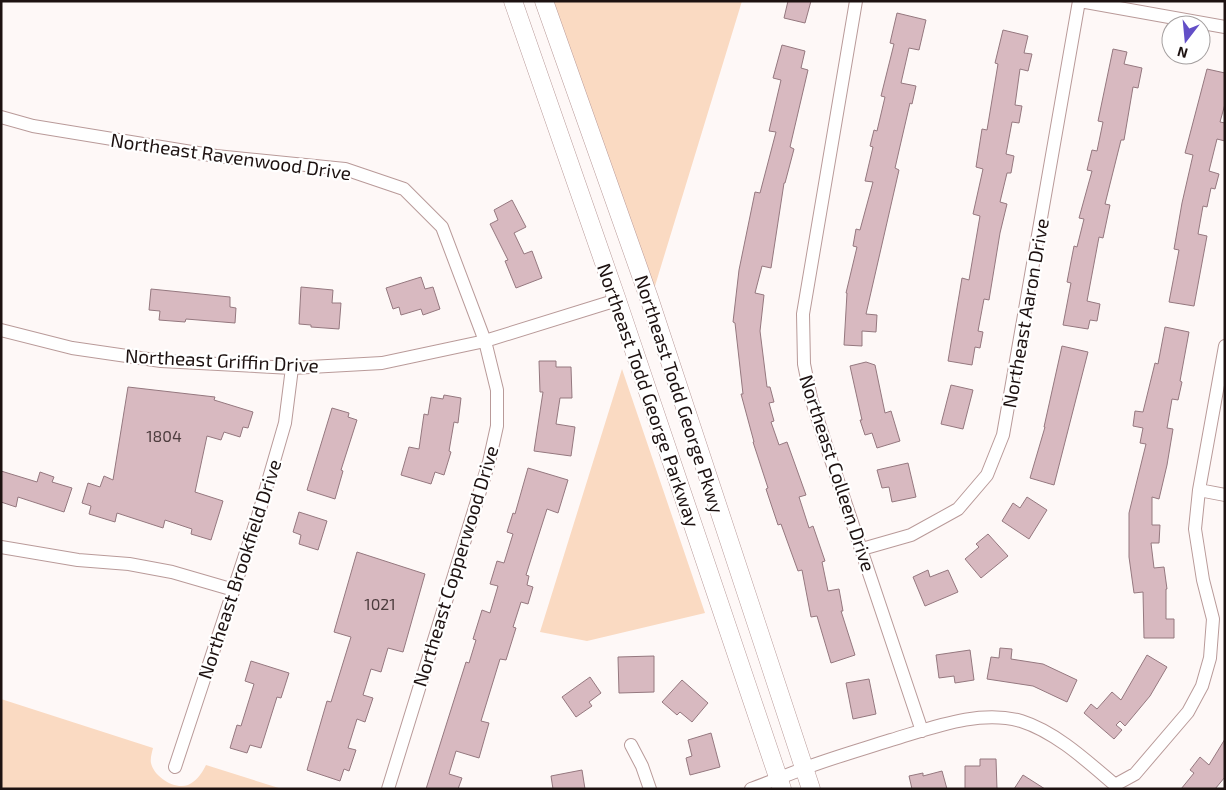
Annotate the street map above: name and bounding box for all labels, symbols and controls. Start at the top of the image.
north arrow [1161,15,1211,65]
text: N [1175,43,1189,63]
street label: Northeast Ravenwood Drive [109,128,353,184]
street label: Northeast Aaron Drive [997,216,1053,410]
street label: Northeast Todd George Parkway [593,260,705,530]
street label: Northeast Todd George Pkwy [631,272,729,516]
street label: Northeast Griffin Drive [124,343,320,377]
street label: Northeast Colleen Drive [795,372,881,574]
house number: 1804 [146,426,182,445]
street label: Northeast Copperwood Drive [407,443,503,689]
street label: Northeast Brookfield Drive [193,456,285,682]
house number: 1021 [364,594,396,613]

